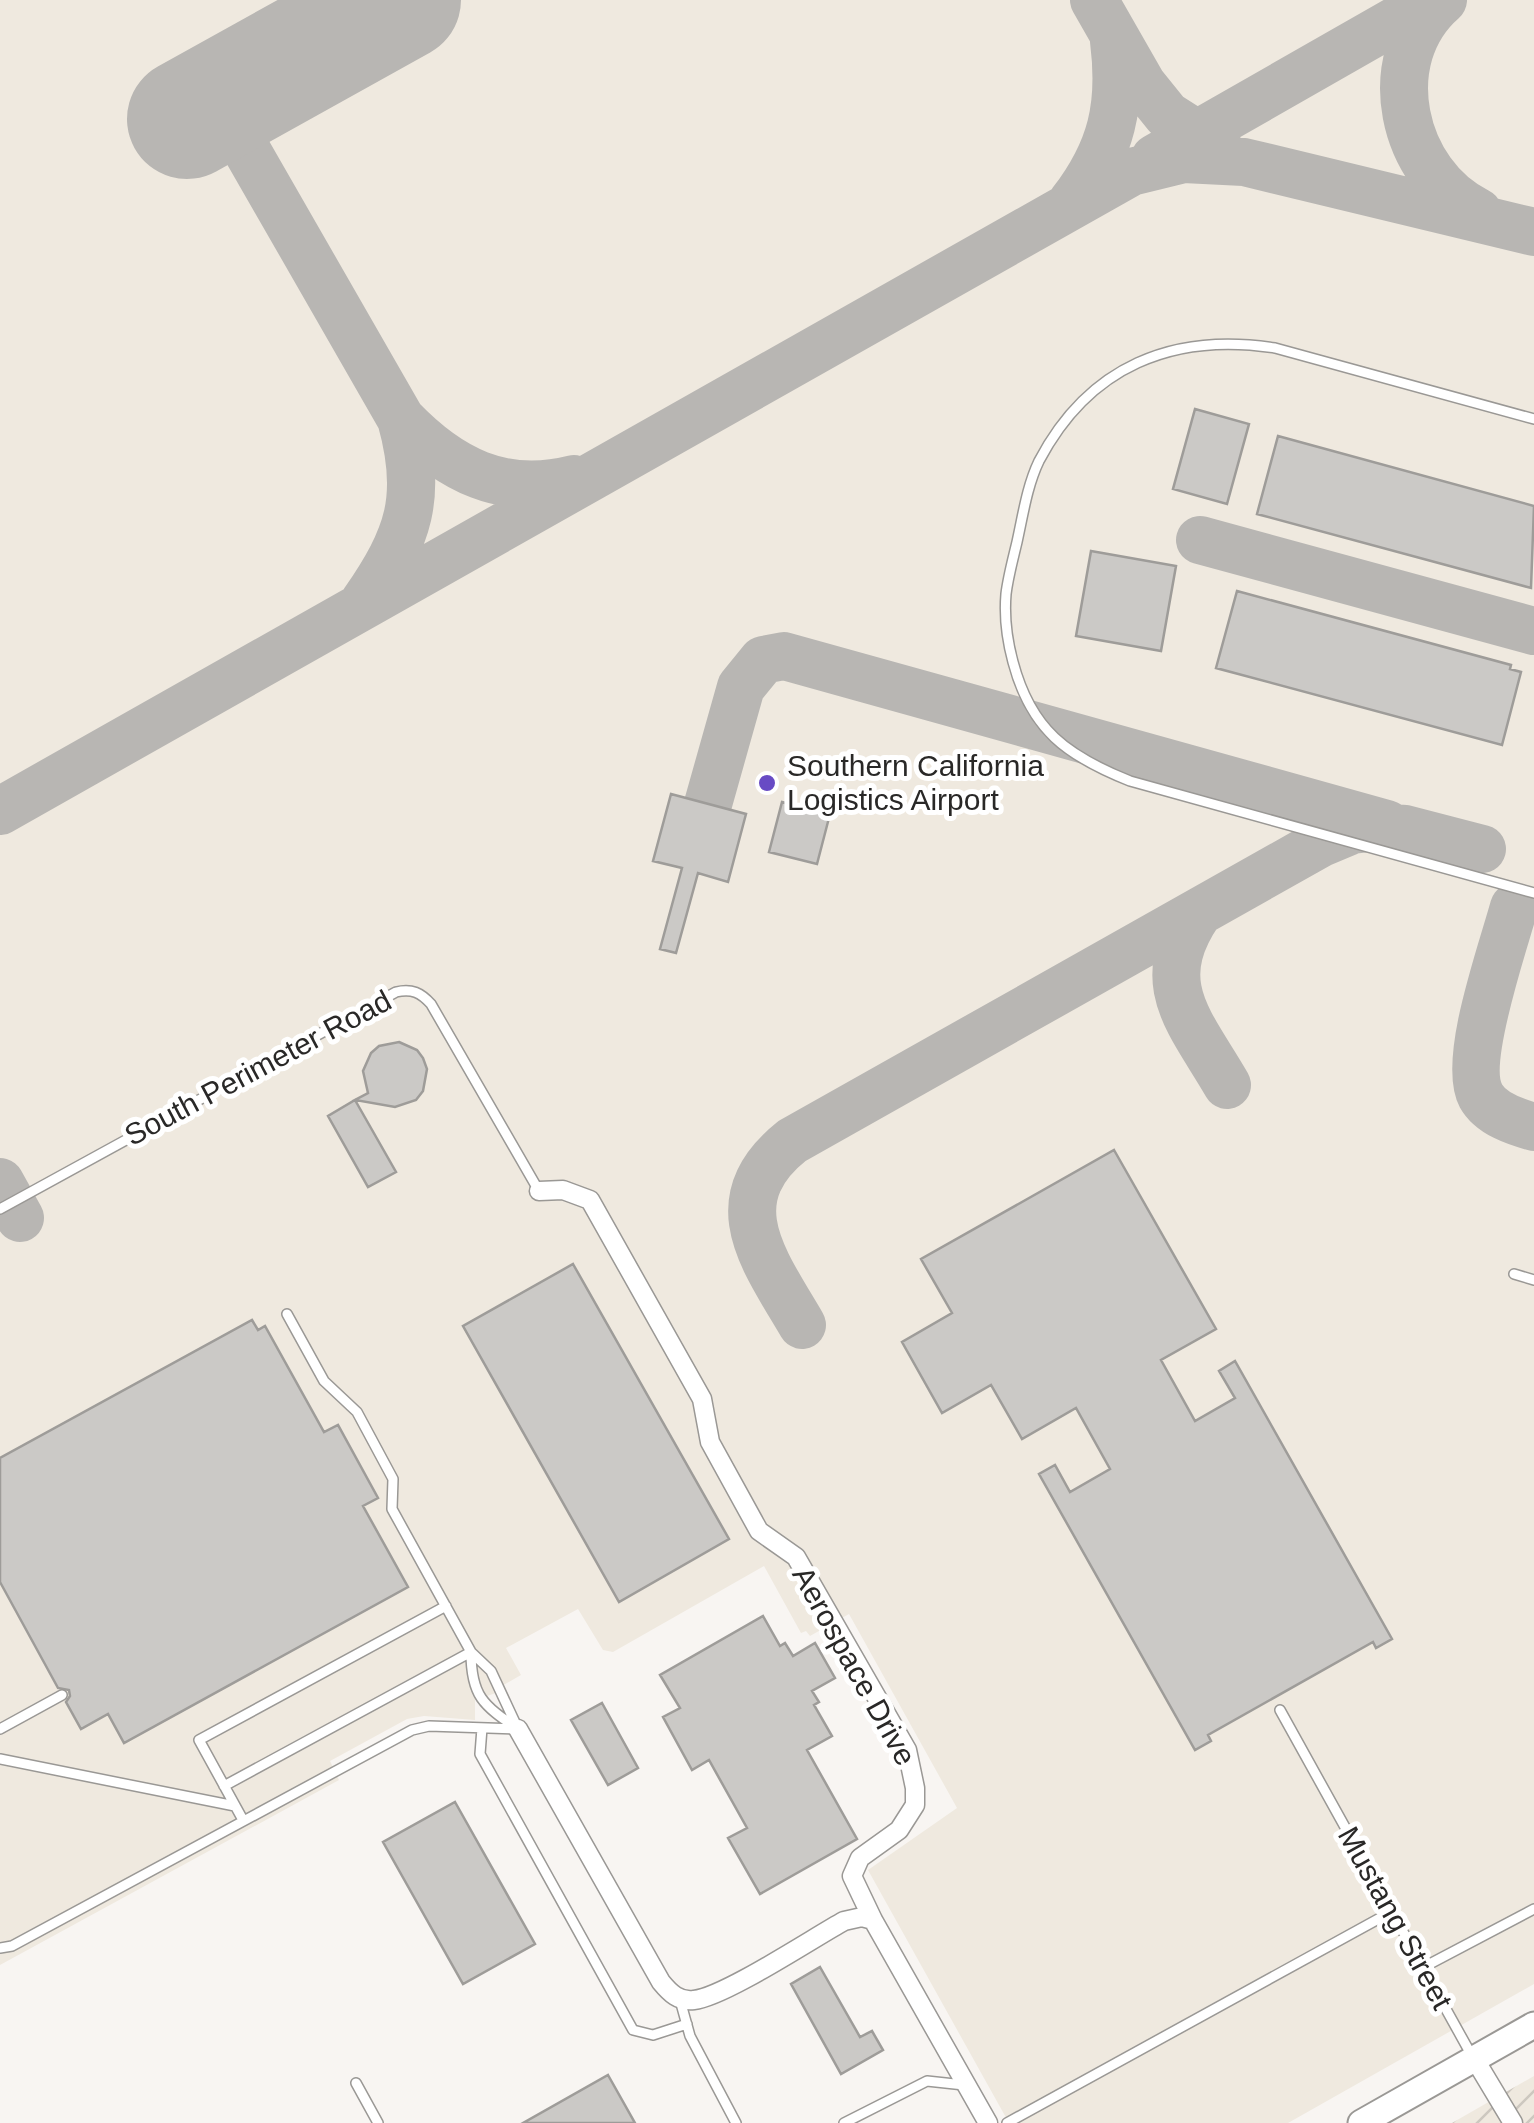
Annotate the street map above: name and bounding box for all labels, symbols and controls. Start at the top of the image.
place label: Southern California Logistics Airport [787,749,1044,816]
marker: Southern California Logistics Airport [756,772,778,794]
street label: South Perimeter Road [119,983,397,1152]
street label: Aerospace Drive [786,1561,923,1771]
street label: Mustang Street [1332,1821,1460,2015]

